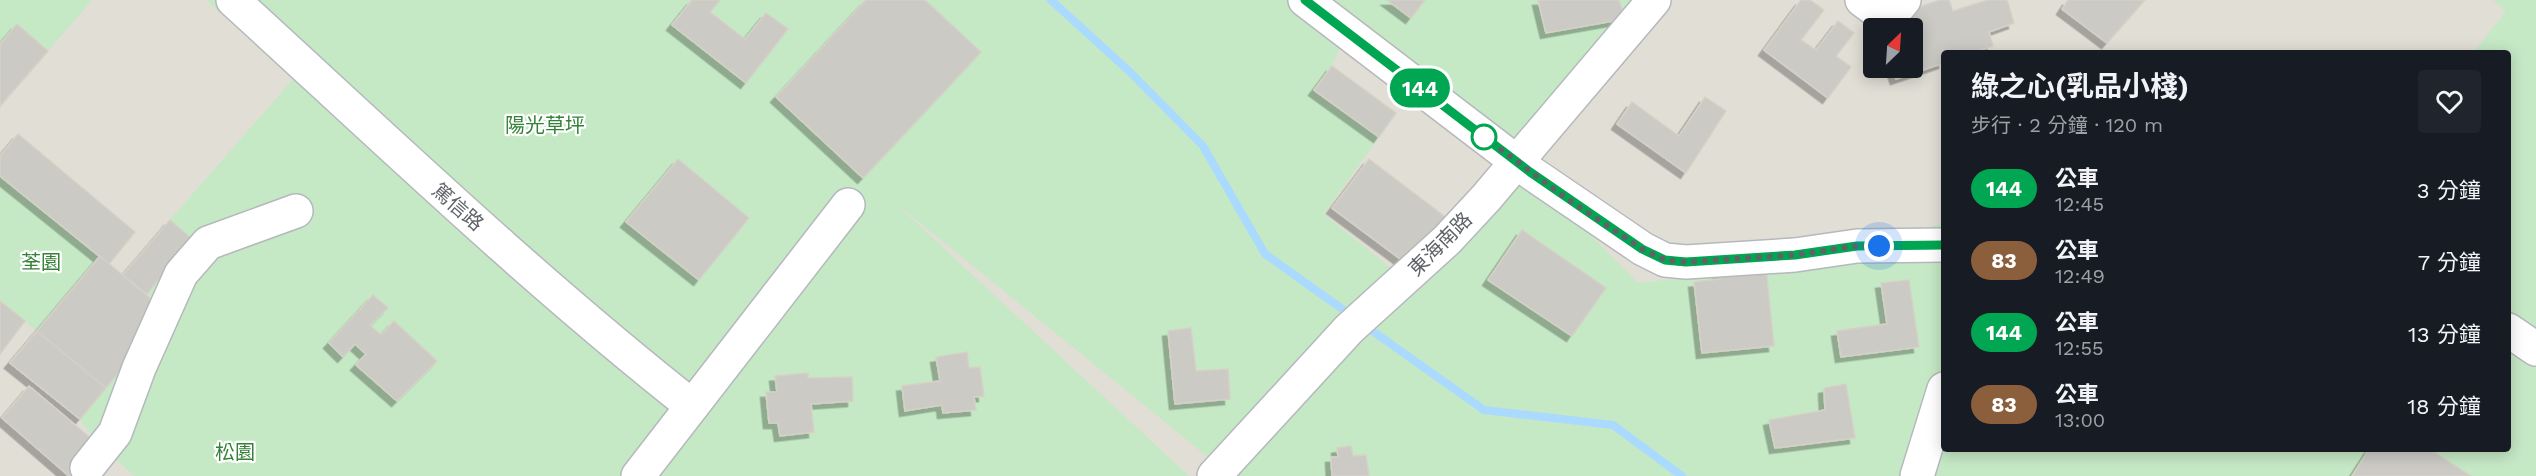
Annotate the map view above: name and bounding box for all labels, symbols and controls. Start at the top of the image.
north arrow [1863,18,1923,78]
map controls [1863,18,1923,78]
line badge: 144 [1386,68,1454,107]
text: 綠之心(乳品小棧) [1971,70,2189,103]
button: heart [2418,70,2481,133]
text: 144 [1402,76,1438,101]
park label: 陽光草坪 [505,113,585,137]
text: 步行 · 2 分鐘 · 120 m [1971,113,2163,137]
unlabelled marker [1471,124,1497,150]
text: 公車 [2055,166,2099,191]
text: 144 [1986,176,2022,201]
street label: 篤信路 [427,178,489,236]
text: 3 分鐘 [2417,178,2481,203]
text: 12:45 [2055,192,2104,216]
street label: 東海南路 [1403,207,1477,281]
your location [1864,231,1894,261]
text: 公車 [2055,238,2099,263]
text: 83 [1991,248,2017,273]
park label: 荃園 [21,250,61,274]
text: 7 分鐘 [2418,250,2481,275]
text: 12:49 [2055,264,2105,288]
text: 公車 [2055,310,2099,335]
text: 144 [1986,320,2022,345]
text: 13 分鐘 [2408,322,2481,347]
text: 12:55 [2055,336,2104,360]
text: 公車 [2055,382,2099,407]
text: 83 [1991,392,2017,417]
text: 18 分鐘 [2407,394,2481,419]
text: 13:00 [2055,408,2105,432]
park label: 松園 [215,440,255,464]

